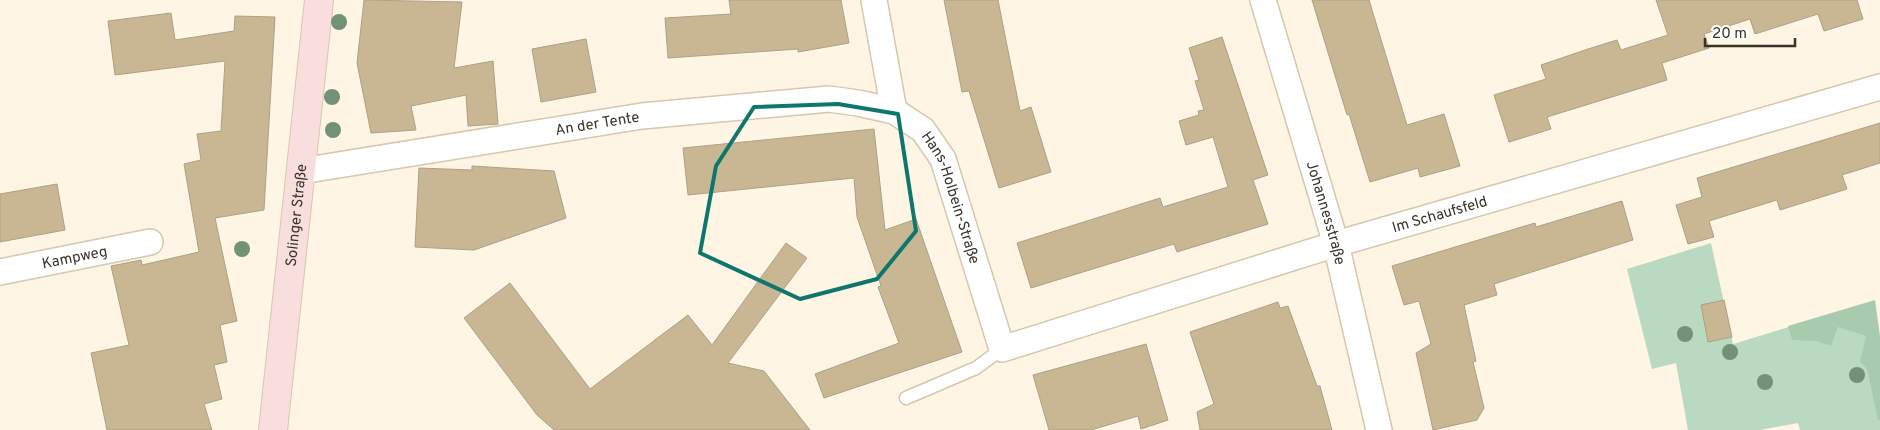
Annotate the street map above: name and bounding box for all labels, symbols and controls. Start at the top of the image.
scale bar [1705,15,1795,47]
text: 20 m [1712,25,1747,44]
street label: An der Tente [554,109,641,141]
street label: Hans-Holbein-Straße [916,128,983,267]
street label: Johannesstraße [1301,159,1349,267]
street label: Solinger Straße [283,163,312,268]
street label: Im Schaufsfeld [1390,193,1490,238]
street label: Kampweg [40,243,109,274]

